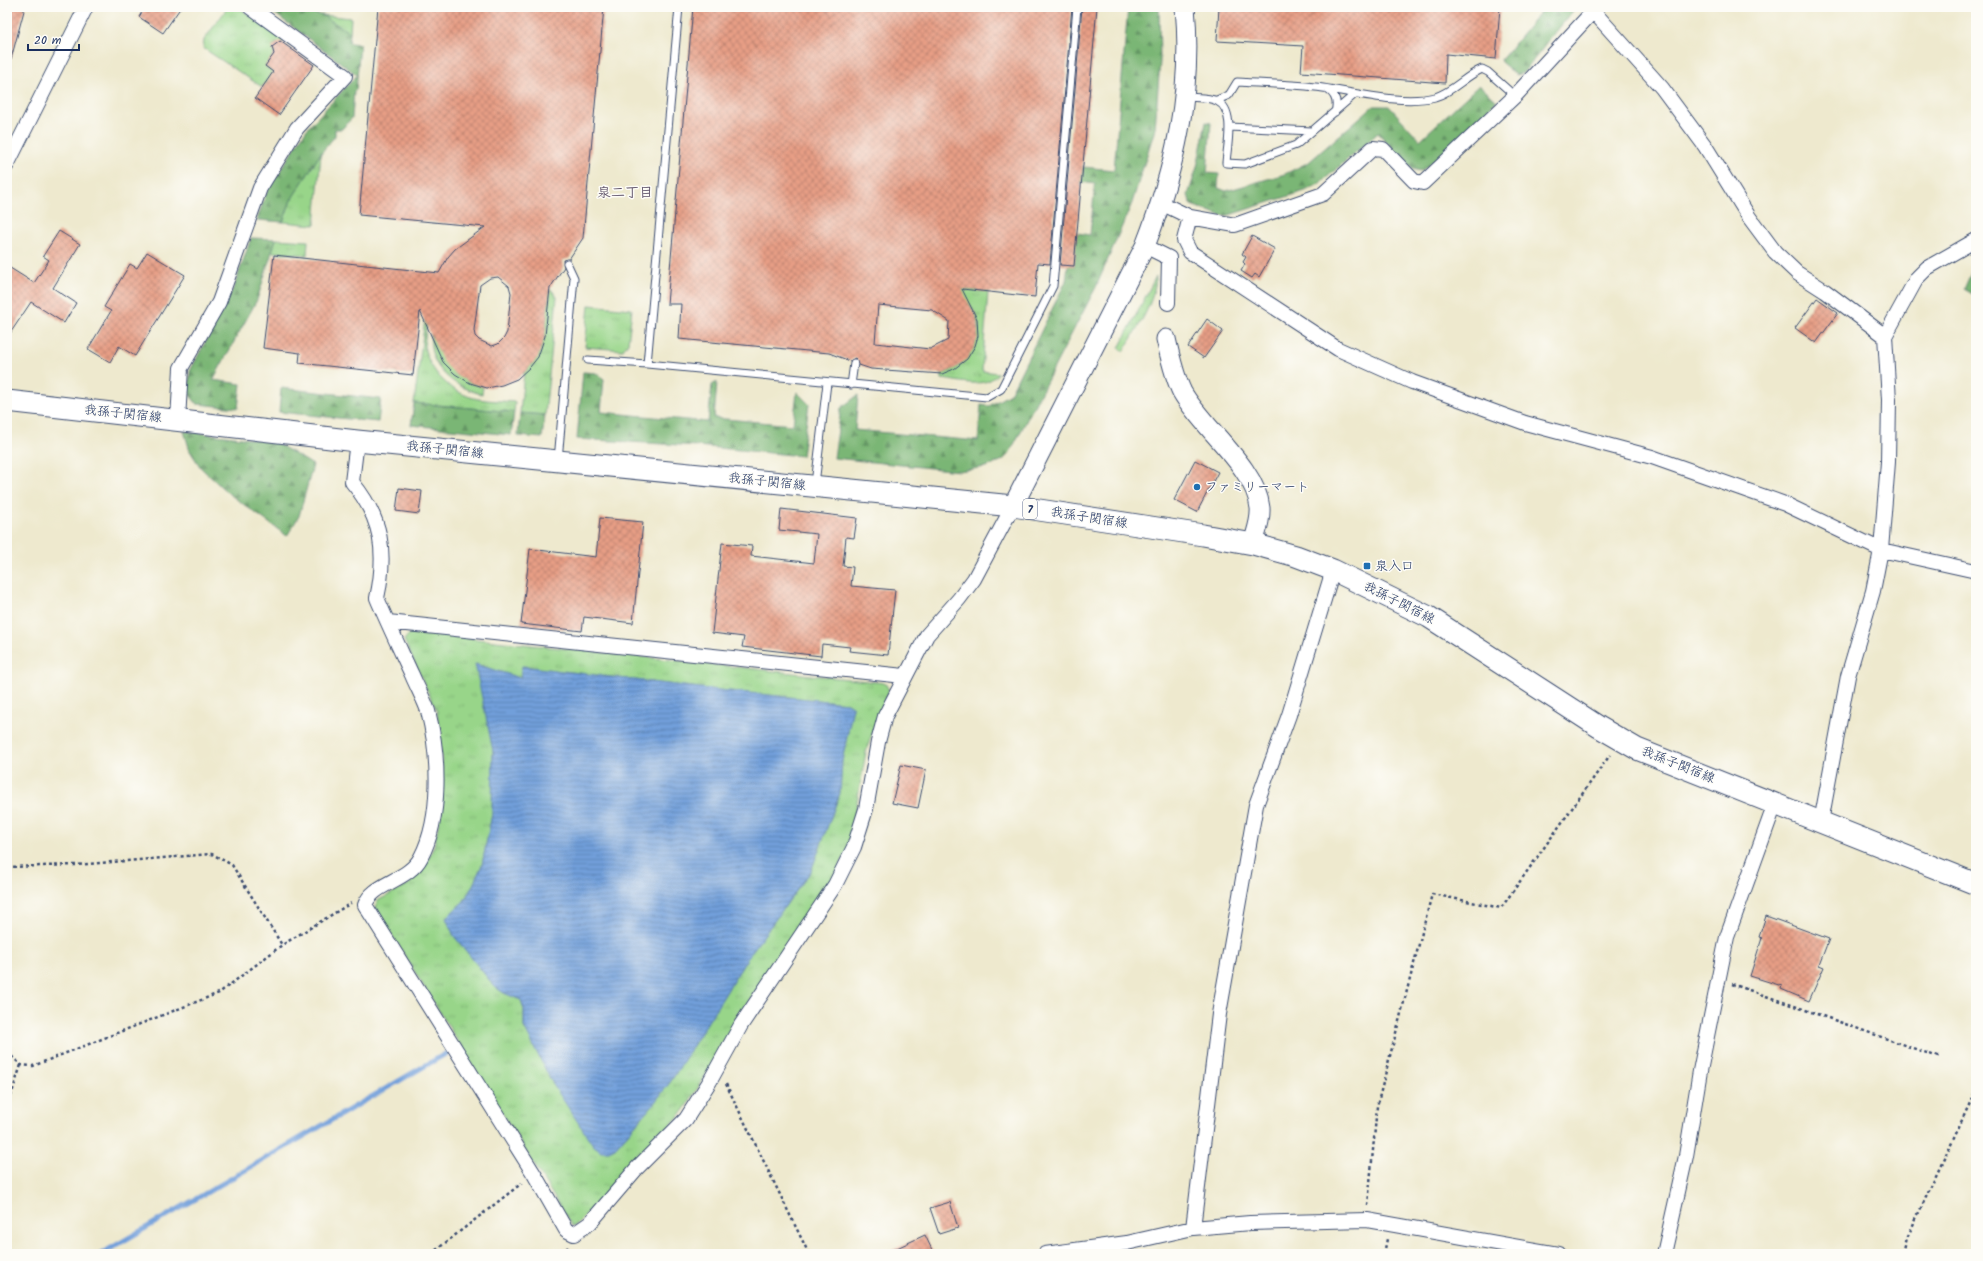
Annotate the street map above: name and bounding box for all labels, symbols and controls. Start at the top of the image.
scale bar [28,26,79,52]
text: 20 m [34,31,62,50]
district label: 泉二丁目 [597,182,653,204]
street label: 我孫子関宿線 [83,399,164,429]
street label: 我孫子関宿線 [405,435,486,465]
street label: 我孫子関宿線 [727,467,808,497]
place label: ファミリーマート [1205,477,1309,498]
marker: ファミリーマート [1192,482,1202,492]
road number: 7 [1023,499,1037,519]
street label: 我孫子関宿線 [1049,502,1130,535]
place label: 泉入口 [1375,556,1414,577]
marker: 泉入口 [1362,561,1372,571]
street label: 我孫子関宿線 [1359,576,1439,631]
street label: 我孫子関宿線 [1638,741,1719,790]

